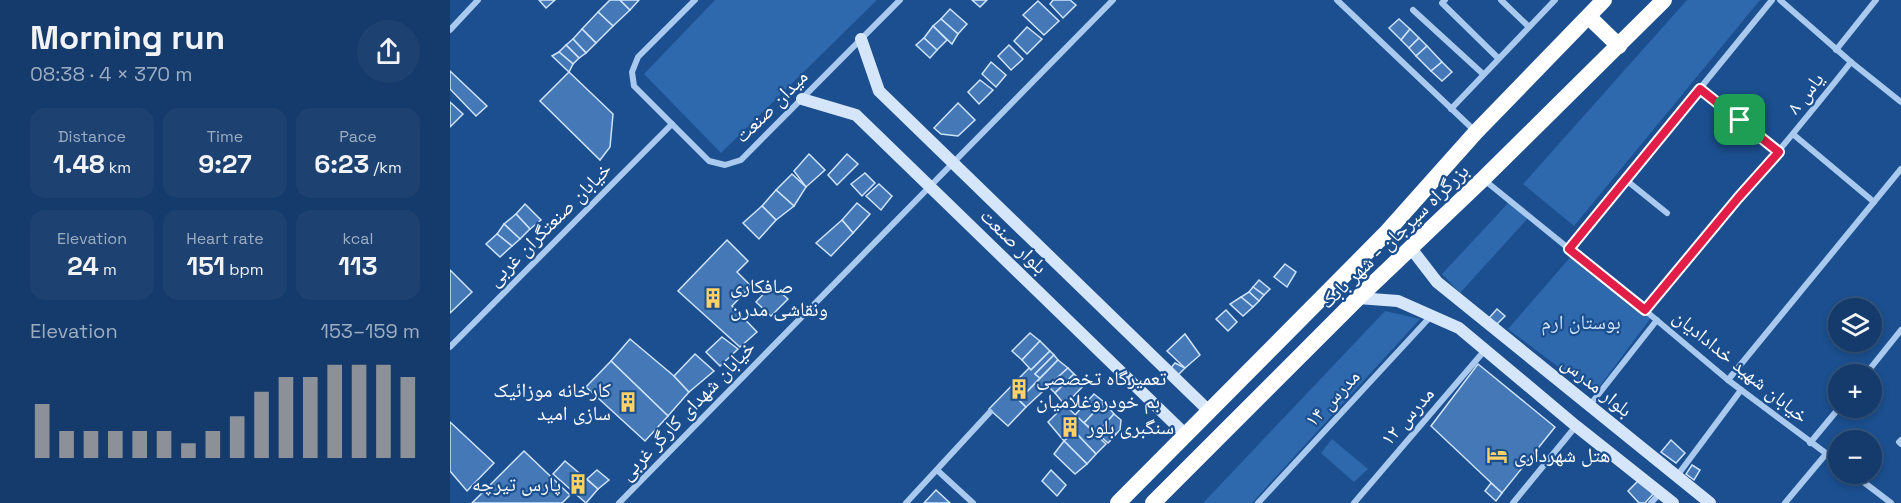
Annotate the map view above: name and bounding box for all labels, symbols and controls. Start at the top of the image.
text: Morning run [30,17,225,59]
button: share [357,20,420,83]
text: 08:38 · 4 × 370 m [30,61,192,87]
street label: میدان صنعت [729,64,813,148]
street label: یاس ۸ [1780,67,1830,119]
pin [1714,94,1765,145]
icon: arrive [1723,103,1756,136]
text: Distance [58,126,126,147]
text: Time [207,126,243,147]
text: Pace [339,126,377,147]
text: 1.48 [53,147,105,181]
text: 9:27 [198,147,252,181]
text: 6:23 [314,147,369,181]
street label: خیابان صنعتگران غربی [481,156,617,292]
text: km [105,157,131,178]
text: /km [369,157,402,178]
street label: بزرگراه سیرجان - شهر بابک [1314,158,1474,314]
street label: بلوار صنعت [975,203,1053,279]
text: Elevation [57,228,127,249]
text: Heart rate [186,228,264,249]
text: kcal [343,228,373,249]
text: 24 [67,249,99,283]
text: 151 [186,249,225,283]
text: 113 [338,249,378,283]
text: m [99,259,117,280]
text: bpm [225,259,264,280]
place label: صافکاری ونقاشی مدرن [730,273,828,322]
building icon: صافکاری ونقاشی مدرن [701,286,725,310]
map controls [1828,298,1882,484]
button: layers [1828,298,1882,352]
street label: خیابان شهید خدادادیان [1668,303,1814,429]
park label: بوستان ارم [1541,309,1621,336]
text: Elevation [30,318,118,344]
text: 153–159 m [321,318,420,344]
street label: خیابان شهدای کارگر غربی [613,334,761,486]
street label: بلوار مدرس [1556,349,1638,423]
street label: مدرس ۱۴ [1299,364,1365,432]
button: + [1828,364,1882,418]
place label: تعمیرگاه تخصصی بم خودروغلامیان [1036,365,1166,415]
place label: کارخانه موزائیک سازی امید [493,377,611,426]
building icon: تعمیرگاه تخصصی بم خودروغلامیان [1007,377,1031,401]
street label: مدرس ۱۲ [1374,381,1440,451]
building icon: کارخانه موزائیک سازی امید [616,390,640,414]
place label: سنگبری بلور [1086,414,1174,440]
building icon: سنگبری بلور [1058,415,1082,439]
button: − [1828,430,1882,484]
place label: هتل شهرداری [1514,442,1610,468]
hotel icon: هتل شهرداری [1485,443,1509,467]
place label: پارس تیرچه [472,471,561,497]
building icon: پارس تیرچه [566,472,590,496]

